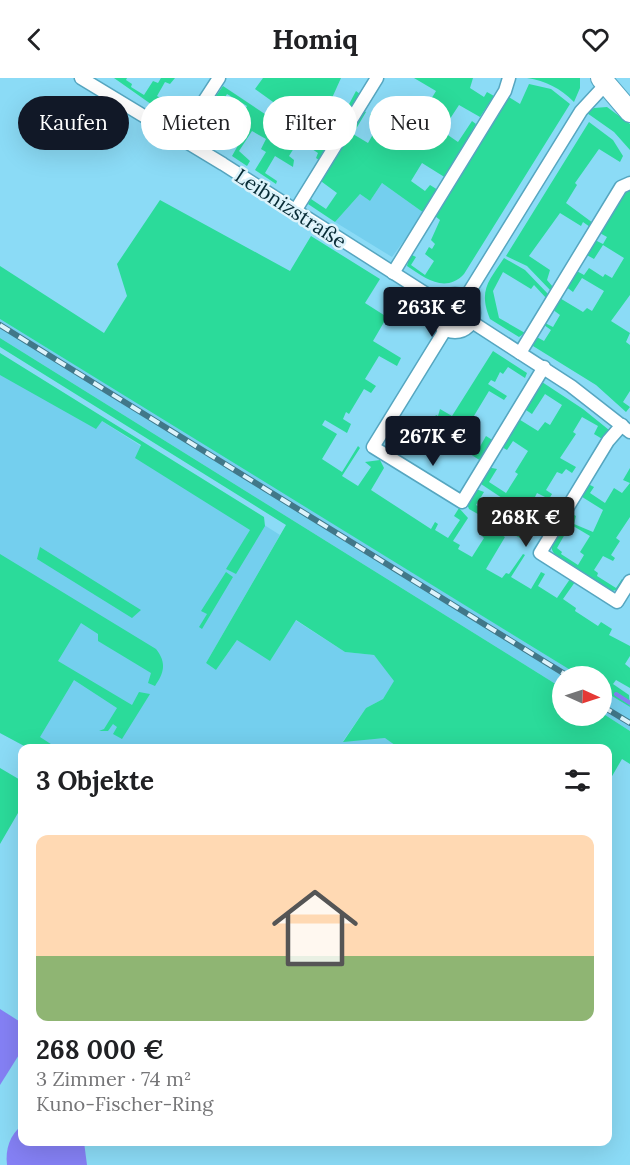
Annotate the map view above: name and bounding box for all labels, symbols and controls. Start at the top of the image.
text: Homiq [272,22,358,56]
icon: back [18,23,51,56]
icon: heart [579,23,612,56]
chip: Kaufen [18,96,129,150]
chip: Mieten [141,96,251,150]
chip: Filter [263,96,357,150]
chip: Neu [369,96,451,150]
street label: Leibnizstraße [231,163,352,253]
pin: 263K € [383,287,481,338]
text: 263K € [397,294,467,319]
pin: 267K € [384,416,482,467]
text: 267K € [399,423,467,448]
pin: 268K € [477,497,575,548]
text: 268K € [491,504,561,529]
north arrow [552,666,612,726]
map controls [552,666,612,726]
text: 3 Objekte [36,764,154,797]
icon: filters [561,764,594,797]
icon: home [261,874,369,982]
text: 268 000 € [36,1033,164,1066]
text: 3 Zimmer · 74 m² [36,1066,192,1091]
text: Kuno-Fischer-Ring [36,1091,213,1116]

